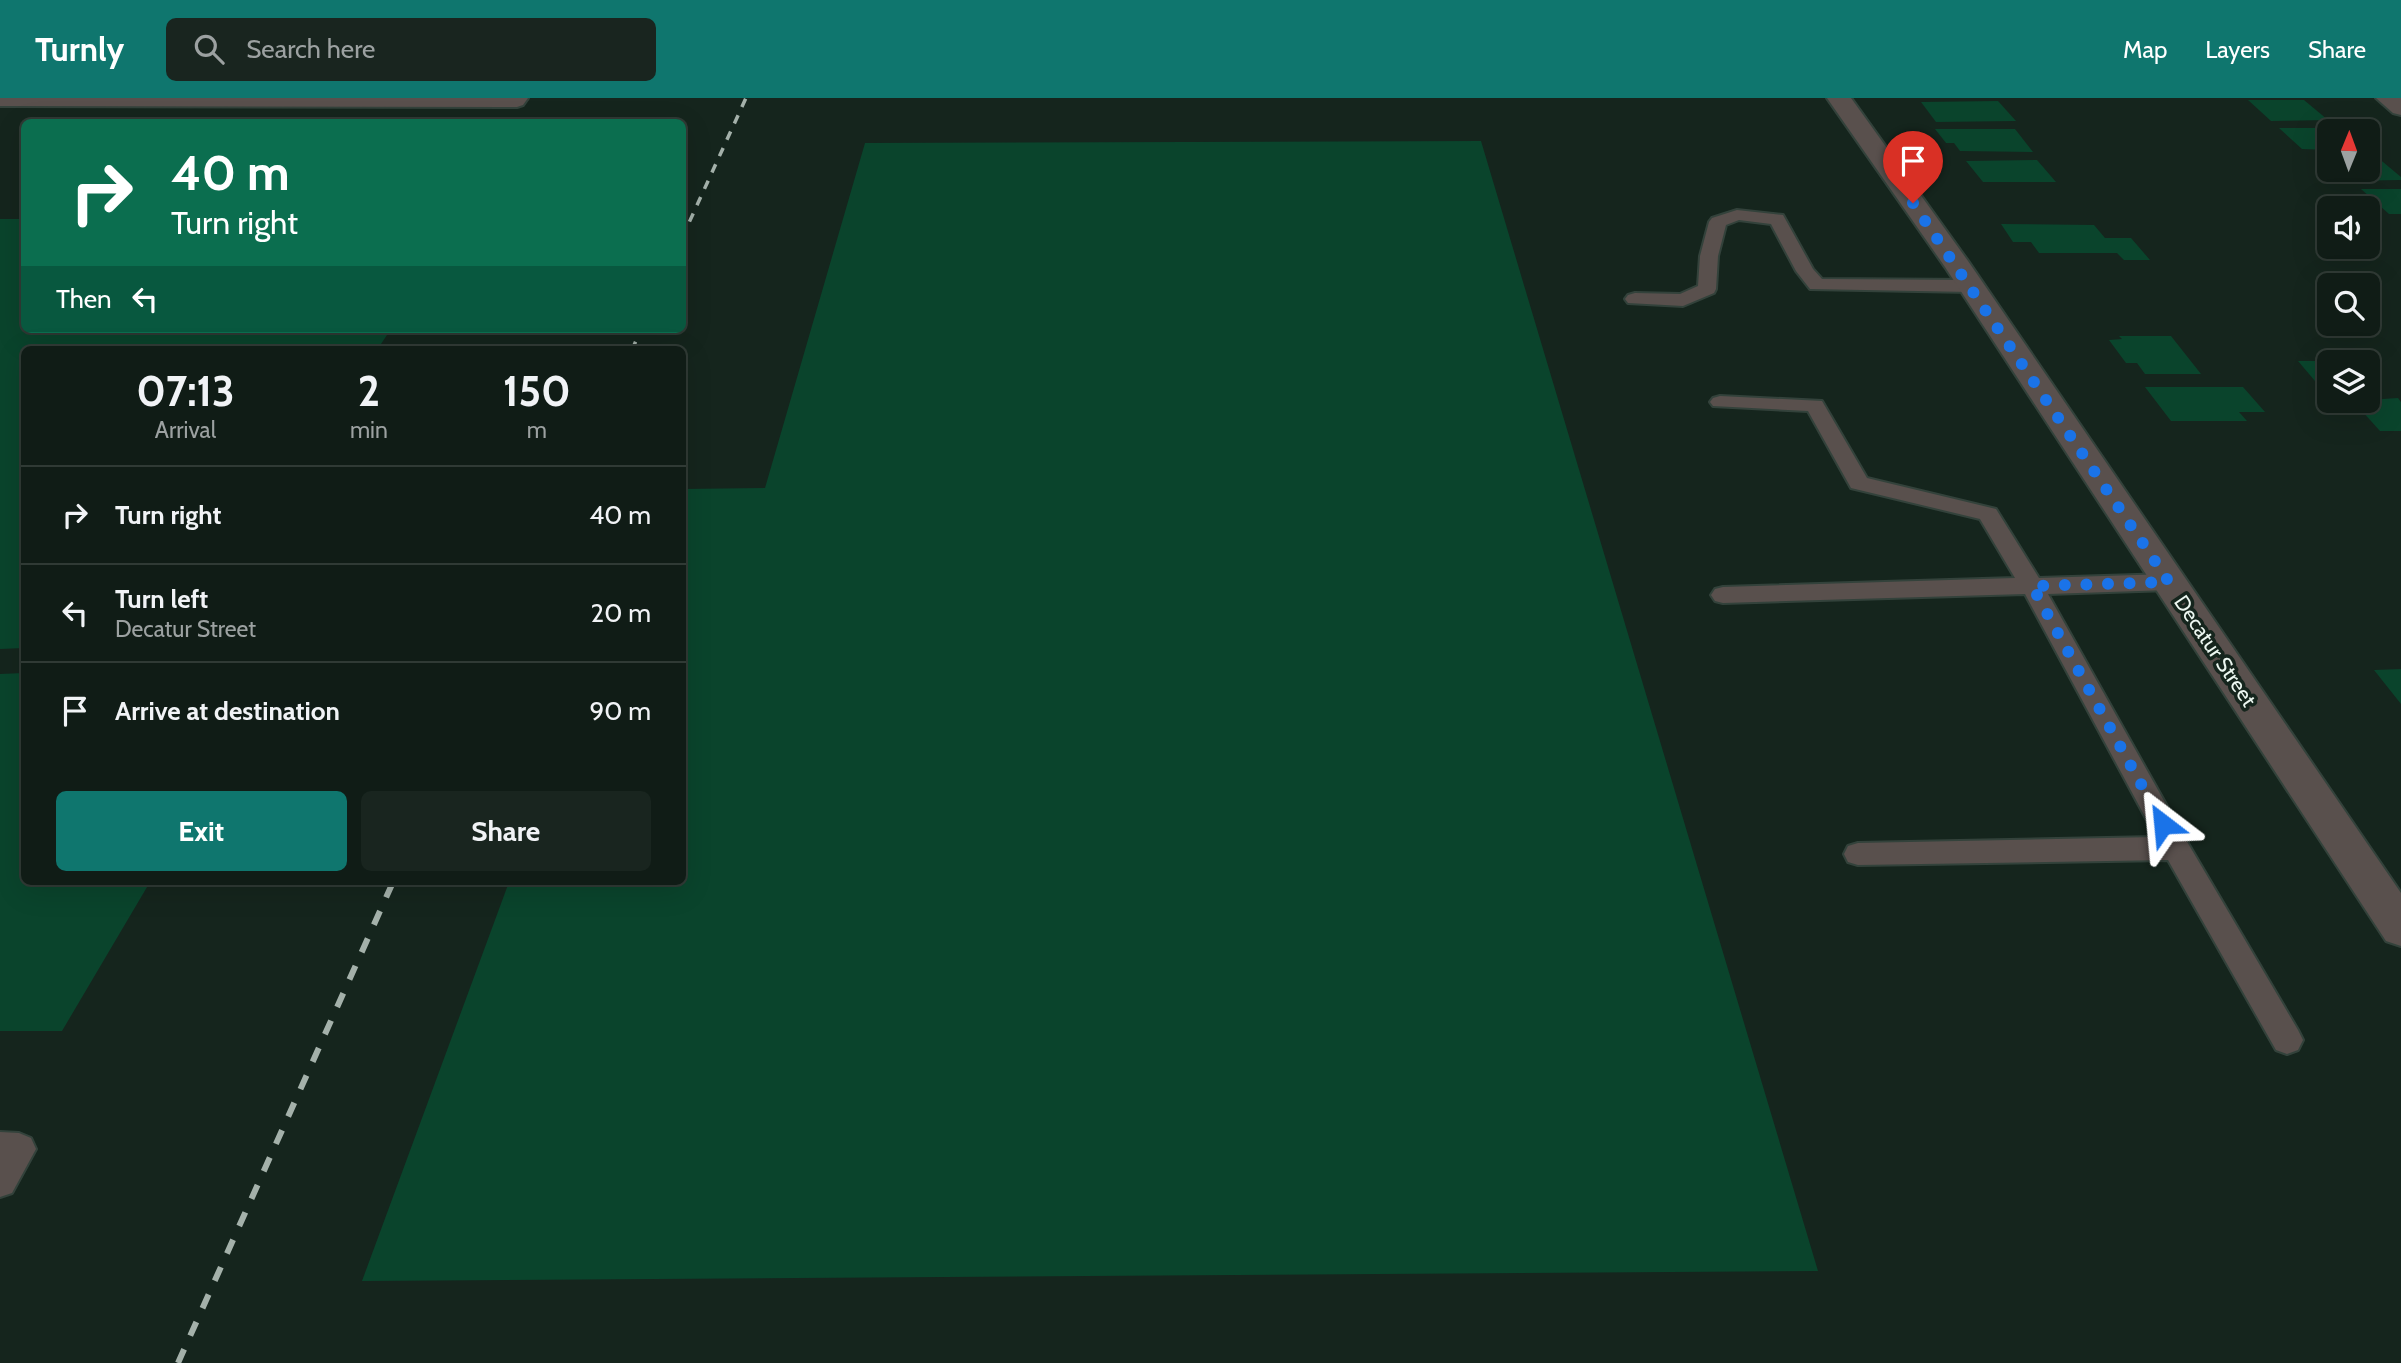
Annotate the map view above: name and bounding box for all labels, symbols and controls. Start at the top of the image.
search box [166,18,656,81]
text: Turnly [35,29,124,69]
icon: search [190,30,228,68]
text: Search here [246,33,375,65]
text: Map [2123,35,2167,64]
text: Layers [2205,35,2270,64]
text: Share [2308,35,2366,64]
north arrow [2317,119,2380,182]
map controls [2317,119,2380,413]
pin [1883,131,1943,203]
icon: arrive [1894,142,1932,180]
text: 40 m [171,143,290,202]
icon: right [56,147,147,238]
button: sound [2317,196,2380,259]
text: Turn right [171,203,298,242]
button: search [2317,273,2380,336]
icon: left [126,280,164,318]
text: Then [56,283,112,315]
button: layers [2317,350,2380,413]
text: 07:13 [136,365,235,417]
text: 2 [358,365,380,417]
text: 150 [503,365,571,417]
text: Arrival [155,416,216,444]
text: min [350,416,388,444]
text: m [527,416,547,444]
icon: right [56,496,94,534]
text: Turn right [115,499,221,531]
text: 40 m [589,499,651,531]
text: Turn left [115,583,208,615]
street label: Decatur Street [2169,590,2262,711]
icon: left [56,594,94,632]
text: 20 m [591,597,651,629]
text: Decatur Street [115,615,256,643]
icon: arrive [56,692,94,730]
text: Arrive at destination [115,695,340,727]
text: 90 m [589,695,651,727]
position arrow [2126,787,2200,861]
button: Exit [56,791,347,871]
button: Share [361,791,651,871]

